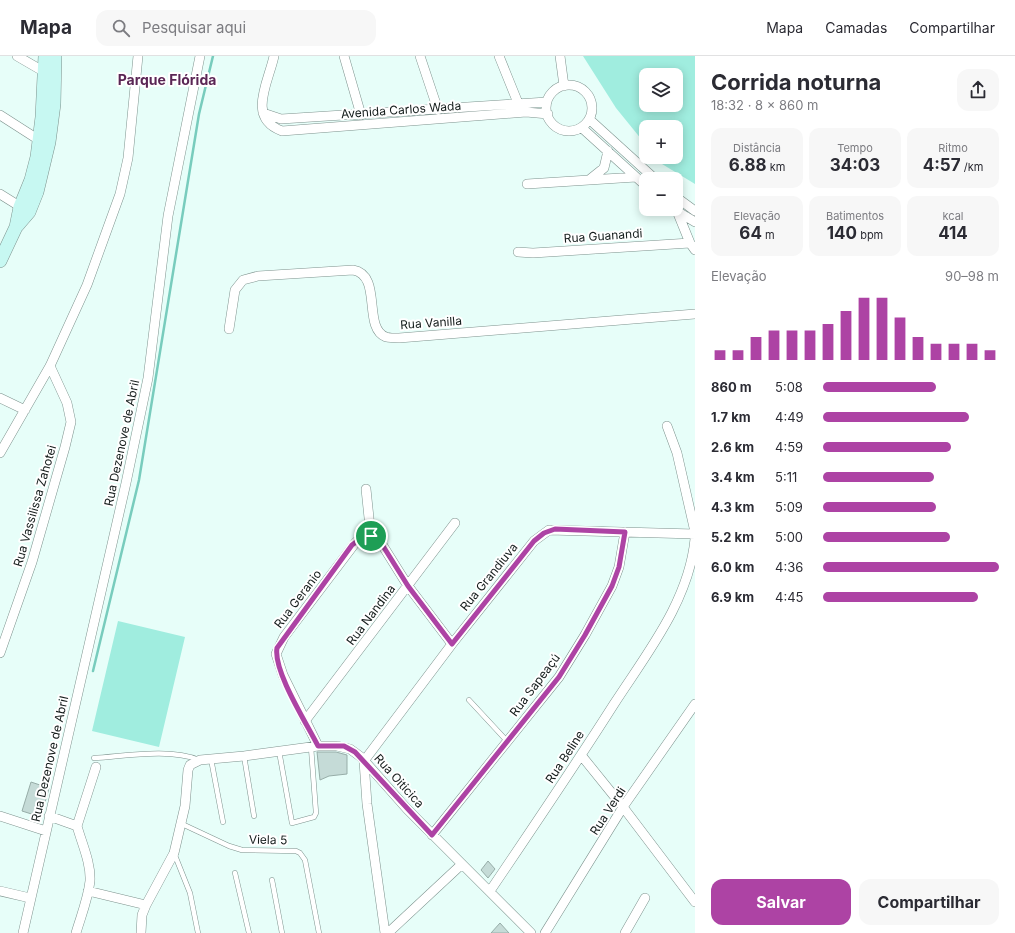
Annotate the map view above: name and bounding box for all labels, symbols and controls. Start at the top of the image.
search box [96,10,376,46]
text: Mapa [20,16,72,39]
icon: search [110,17,132,39]
text: Pesquisar aqui [142,18,246,37]
text: Mapa [766,19,803,36]
text: Camadas [825,19,887,36]
text: Compartilhar [909,19,995,36]
map controls [639,68,683,216]
button: layers [639,68,683,112]
text: Corrida noturna [711,69,881,95]
button: share [957,69,999,111]
district label: Parque Flórida [118,71,216,88]
text: 18:32 · 8 × 860 m [711,97,818,113]
street label: Avenida Carlos Wada [340,98,462,121]
button: + [639,120,683,164]
text: Distância [733,141,781,155]
text: Tempo [837,141,873,155]
text: Ritmo [938,141,968,155]
text: 6.88 [729,155,767,175]
text: 34:03 [830,155,880,175]
text: 4:57 [923,155,961,175]
text: km [767,160,785,174]
text: /km [961,160,983,174]
button: − [639,172,683,216]
text: Elevação [734,209,780,223]
text: Batimentos [826,209,884,223]
text: kcal [942,209,964,223]
text: 64 [739,223,762,243]
text: 140 [827,223,857,243]
text: 414 [938,223,968,243]
street label: Rua Guanandi [563,225,643,246]
text: m [762,228,775,242]
text: bpm [857,228,883,242]
text: Elevação [711,268,766,284]
text: 90–98 m [945,268,999,284]
street label: Rua Vanilla [400,313,462,332]
street label: Rua Dezenove de Abril [101,378,142,507]
text: 860 m [711,379,752,395]
text: 5:08 [775,379,803,395]
text: 1.7 km [711,409,751,425]
text: 4:49 [775,409,804,425]
text: 2.6 km [711,439,754,455]
text: 4:59 [775,439,803,455]
street label: Rua Vassilissa Zahotei [10,443,59,568]
text: 3.4 km [711,469,755,485]
text: 5:11 [775,469,797,485]
text: 4.3 km [711,499,754,515]
text: 5:09 [775,499,803,515]
pin [354,519,388,553]
icon: arrive [360,525,382,547]
text: 5.2 km [711,529,754,545]
text: 5:00 [775,529,803,545]
street label: Rua Grandiuva [457,540,521,614]
text: 6.0 km [711,559,754,575]
text: 4:36 [775,559,803,575]
street label: Rua Geranio [271,567,324,631]
street label: Rua Nandina [343,581,398,648]
text: 6.9 km [711,589,754,605]
text: 4:45 [775,589,803,605]
street label: Rua Sapeaçú [506,650,563,719]
street label: Rua Dezenove de Abril [28,695,71,823]
street label: Rua Beline [542,728,587,786]
street label: Rua Oiticica [371,751,427,811]
street label: Rua Verdi [587,784,629,838]
street label: Viela 5 [249,832,287,847]
button: Salvar [711,879,851,925]
button: Compartilhar [859,879,999,925]

